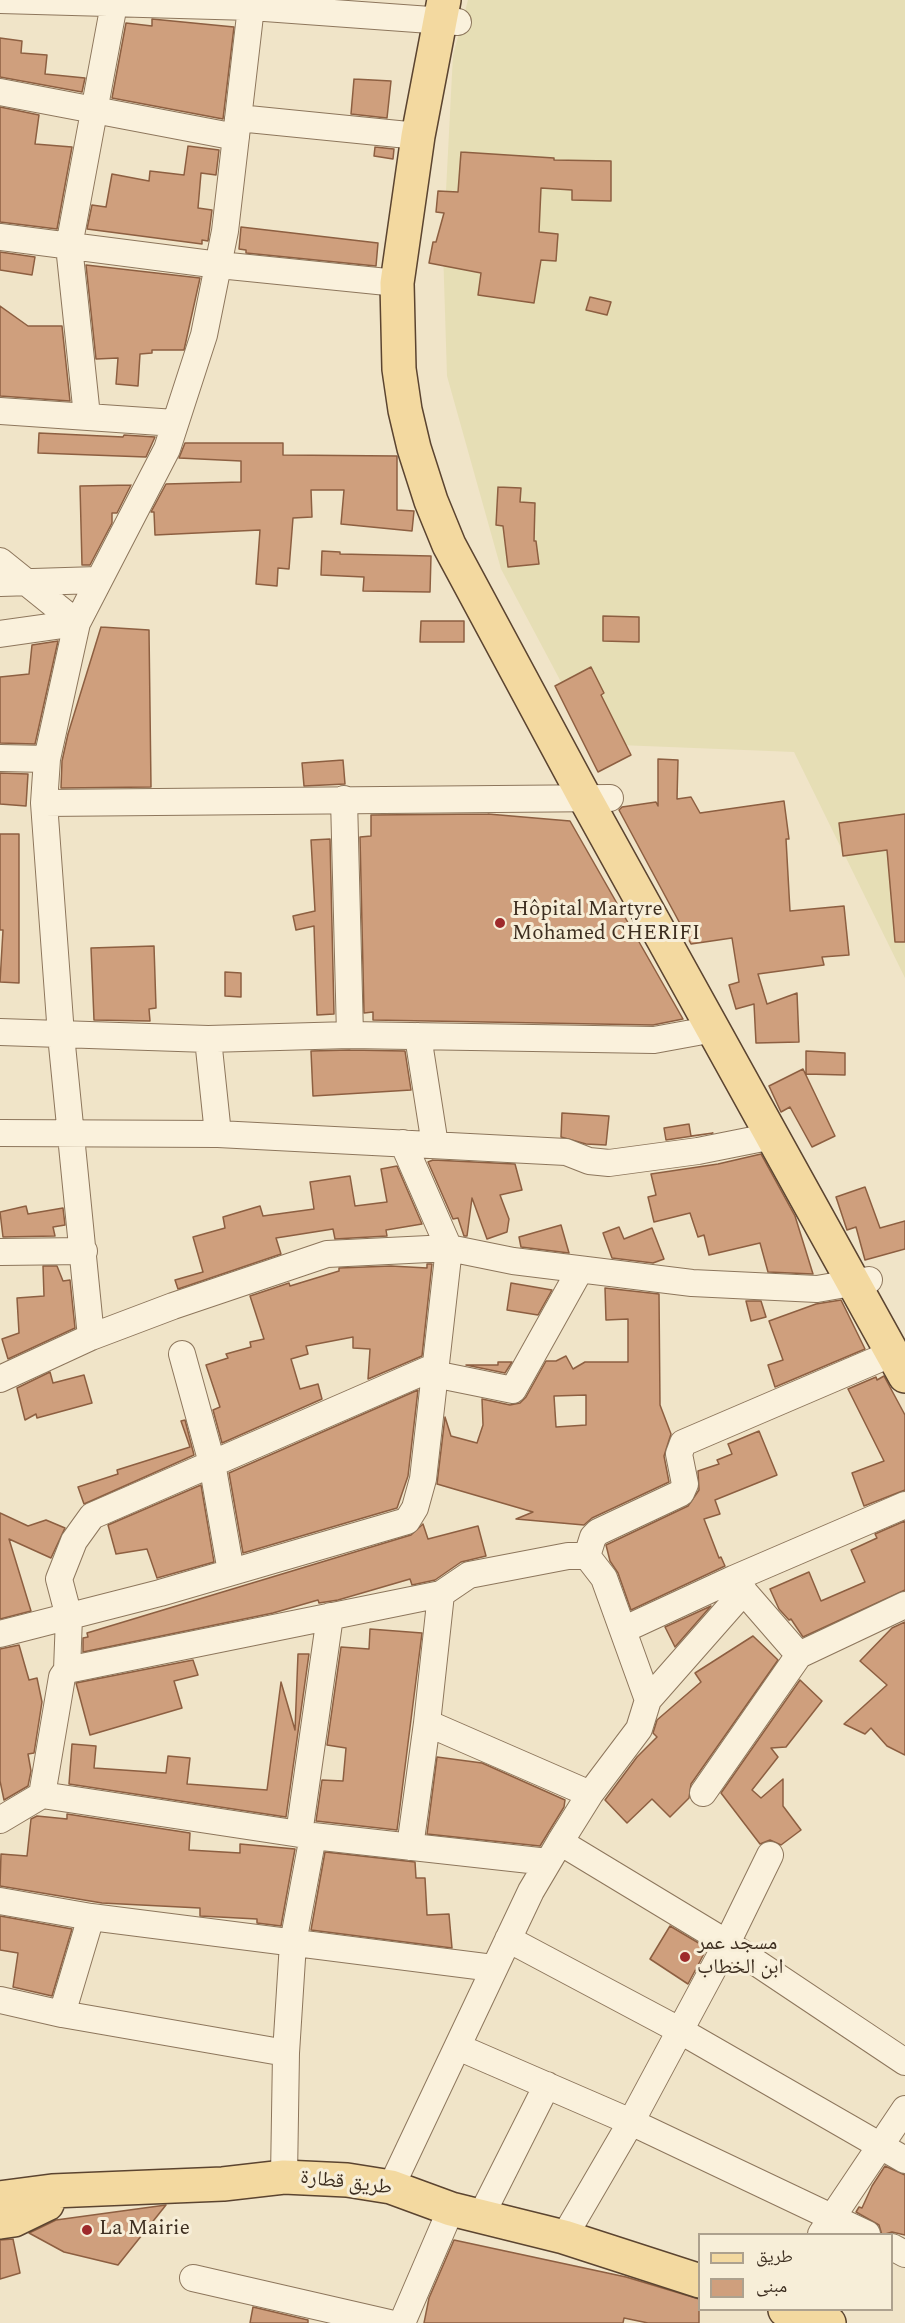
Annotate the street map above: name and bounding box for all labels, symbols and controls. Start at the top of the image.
place label: Hôpital Martyre Mohamed CHERIFI [512,898,700,948]
marker: Hôpital Martyre Mohamed CHERIFI [493,916,507,930]
place label: مسجد عمر ابن الخطاب [697,1932,783,1982]
marker: مسجد عمر ابن الخطاب [678,1950,692,1964]
street label: طريق قطارة [299,2166,393,2202]
place label: La Mairie [99,2217,190,2243]
marker: La Mairie [80,2223,94,2237]
legend [698,2233,893,2311]
text: طريق [756,2243,793,2270]
text: مبنى [756,2273,787,2300]

